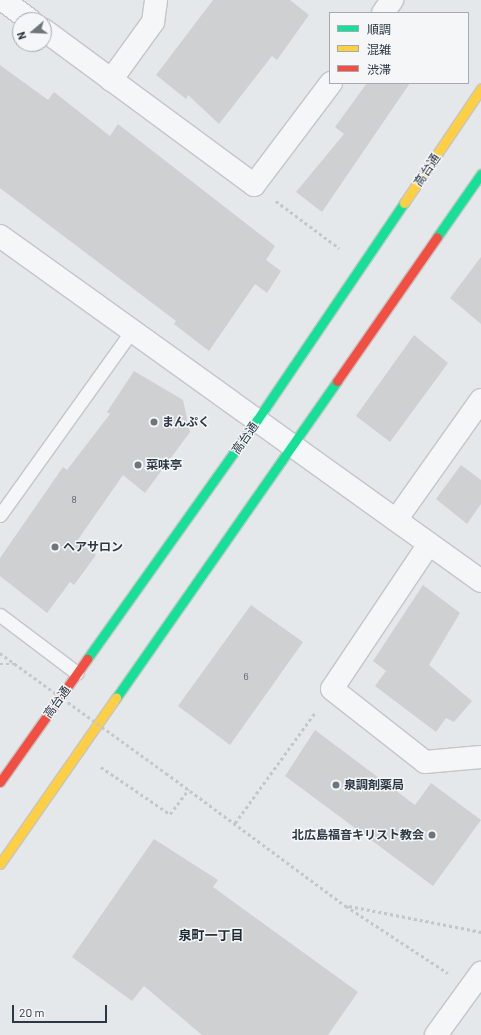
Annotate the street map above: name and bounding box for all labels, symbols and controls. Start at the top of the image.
north arrow [12,12,52,52]
legend [329,12,469,84]
text: 順調 [367,22,391,36]
text: N [14,30,28,41]
text: 混雑 [367,42,391,56]
text: 渋滞 [367,62,391,76]
street label: 高台通 [411,151,443,189]
place label: まんぷく [162,415,210,429]
marker: まんぷく [149,417,159,427]
street label: 高台通 [229,419,261,457]
place label: 菜味亭 [146,458,182,472]
marker: 菜味亭 [133,460,143,470]
house number: 8 [71,494,77,506]
place label: ヘアサロン [63,540,123,554]
marker: ヘアサロン [50,542,60,552]
house number: 6 [243,671,249,683]
street label: 高台通 [41,683,73,721]
place label: 泉調剤薬局 [344,778,404,792]
marker: 泉調剤薬局 [331,780,341,790]
place label: 北広島福音キリスト教会 [292,828,424,842]
marker: 北広島福音キリスト教会 [427,830,437,840]
district label: 泉町一丁目 [179,927,243,943]
scale bar [14,997,109,1023]
text: 20 m [19,1005,45,1019]

